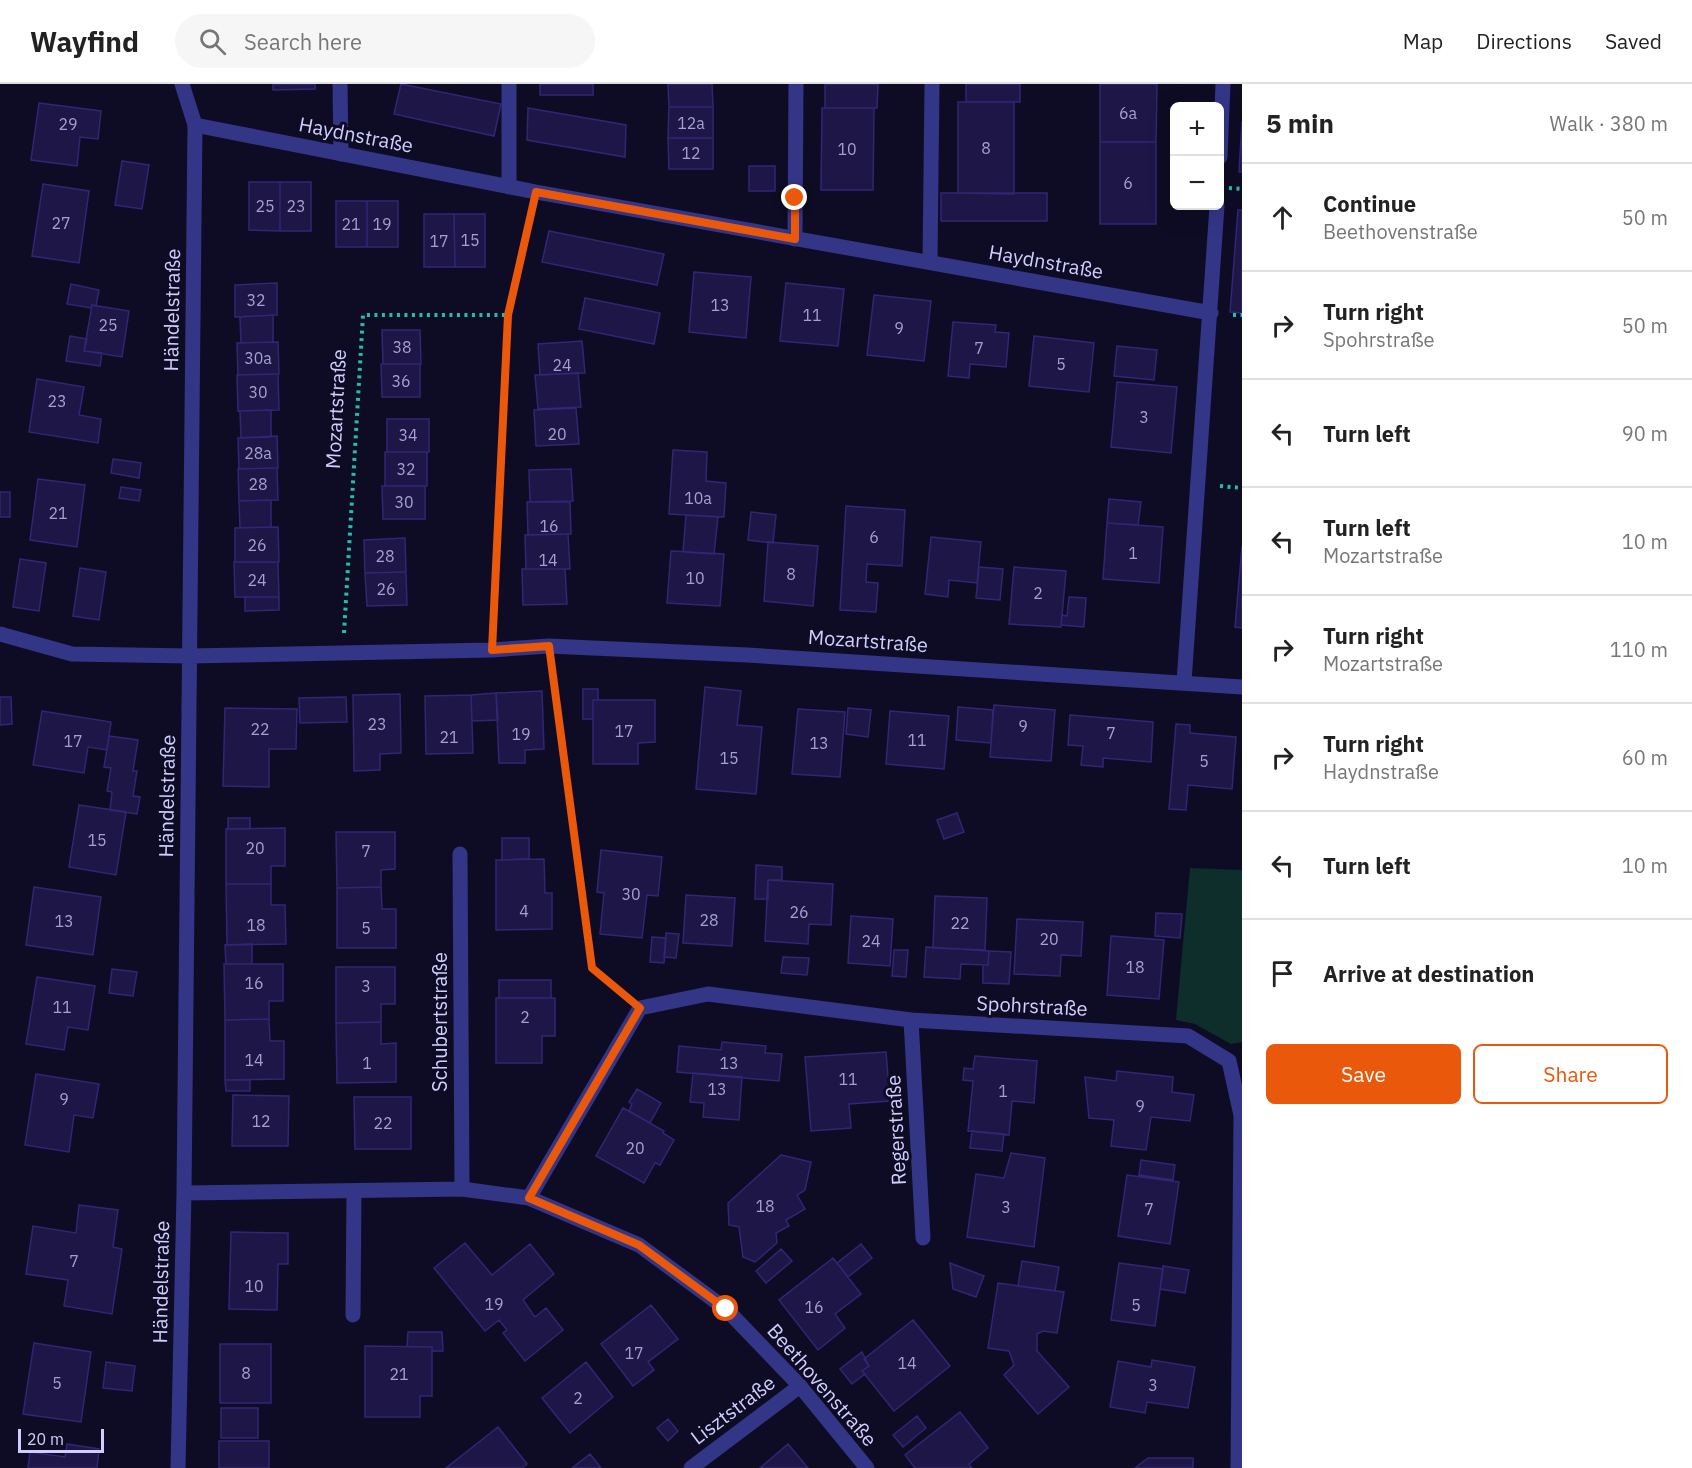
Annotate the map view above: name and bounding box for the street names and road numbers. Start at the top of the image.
street label: Haydnstraße [297,110,416,159]
street label: Haydnstraße [987,238,1106,285]
street label: Händelstraße [157,248,186,371]
street label: Mozartstraße [319,348,352,470]
street label: Mozartstraße [807,623,929,658]
street label: Händelstraße [152,734,181,857]
street label: Schubertstraße [426,952,453,1092]
street label: Spohrstraße [976,989,1088,1022]
street label: Regerstraße [879,1074,912,1186]
street label: Händelstraße [146,1220,175,1343]
street label: Beethovenstraße [761,1317,883,1452]
street label: Lisztstraße [685,1369,780,1450]

